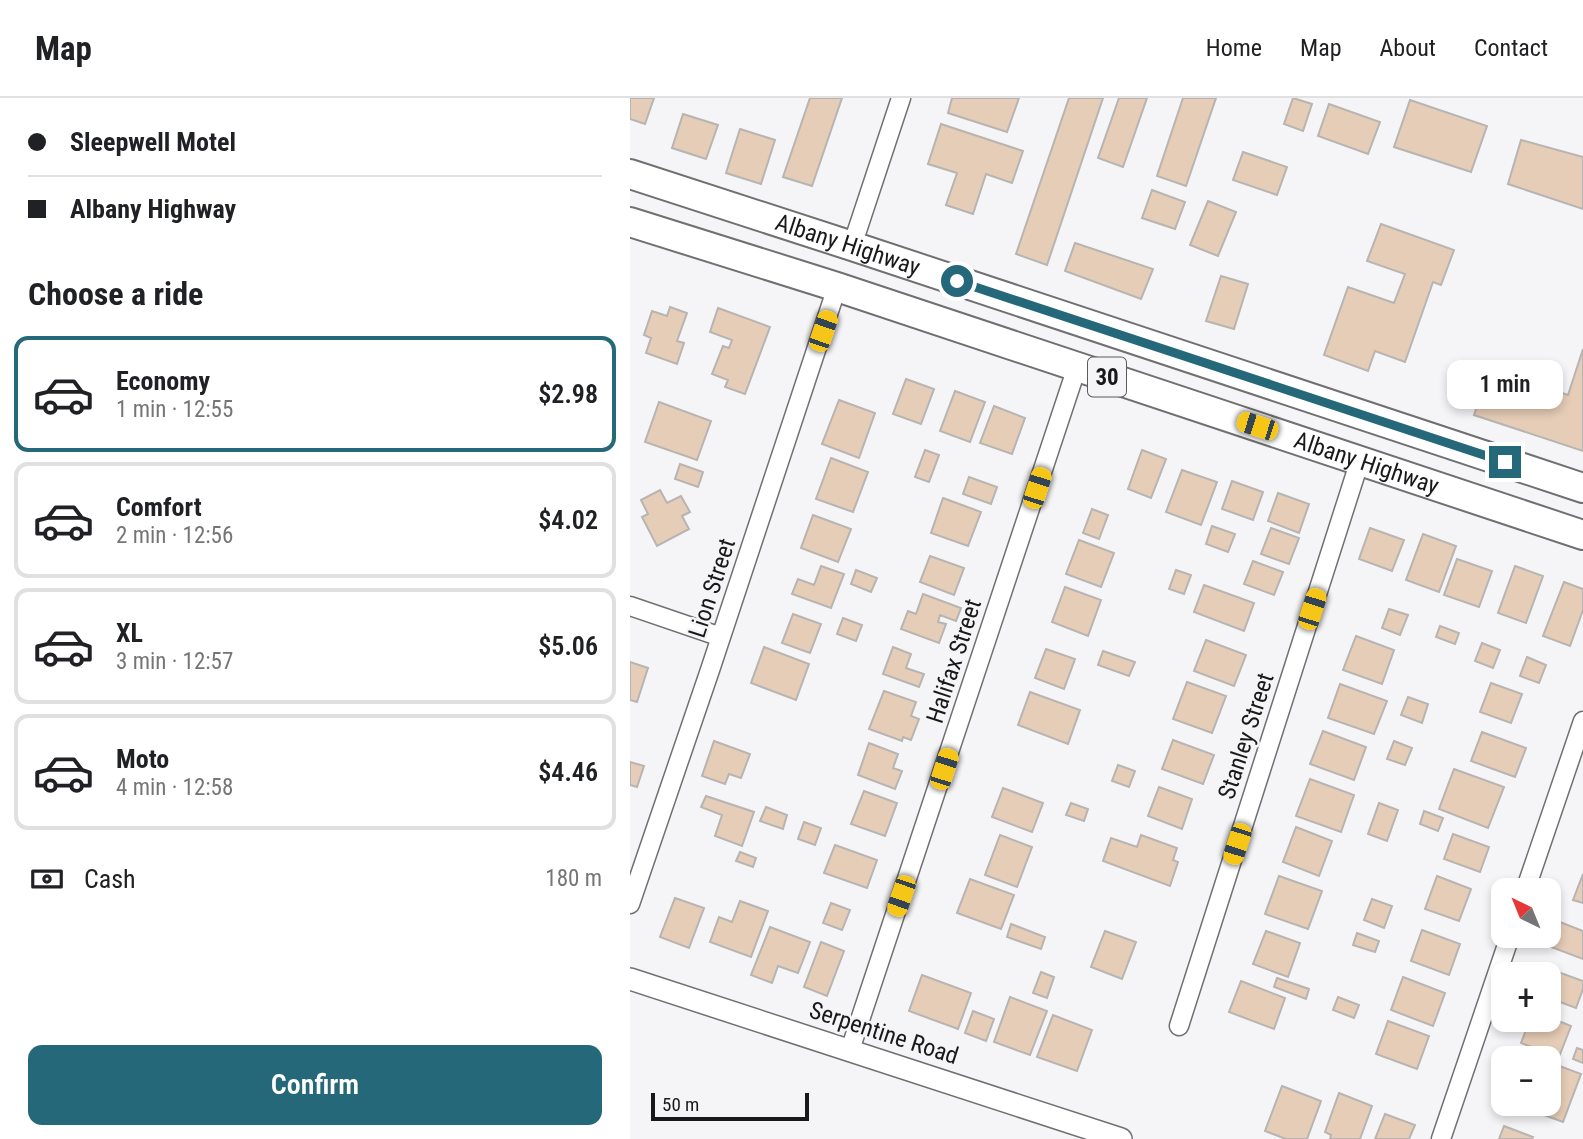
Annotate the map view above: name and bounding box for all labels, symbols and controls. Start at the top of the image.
text: Map [35,29,92,68]
text: Home [1206,34,1262,62]
text: Map [1300,34,1342,62]
text: About [1380,34,1436,62]
text: Contact [1474,34,1548,62]
text: Sleepwell Motel [70,127,236,157]
text: Albany Highway [70,194,236,224]
street label: Albany Highway [772,208,924,282]
route start [941,265,973,297]
text: Choose a ride [28,275,203,313]
car [807,308,840,354]
road number: 30 [1088,358,1126,396]
callout: 1 min [1447,360,1563,410]
icon: car [32,363,95,426]
text: Economy [116,366,210,396]
text: 1 min [1480,371,1530,398]
text: $2.98 [538,379,598,409]
text: 1 min · 12:55 [116,396,233,423]
car [1234,410,1281,442]
street label: Albany Highway [1291,426,1442,500]
route end [1489,446,1521,478]
car [1021,465,1054,511]
icon: car [32,489,95,552]
text: Comfort [116,492,202,522]
text: $4.02 [538,505,598,535]
text: 2 min · 12:56 [116,522,233,549]
street label: Lion Street [683,535,741,641]
car [1296,586,1329,632]
street label: Halifax Street [921,595,987,727]
icon: car [32,615,95,678]
text: XL [116,618,143,648]
text: $5.06 [538,631,598,661]
text: 3 min · 12:57 [116,648,233,675]
street label: Stanley Street [1212,669,1280,803]
icon: car [32,741,95,804]
text: Moto [116,744,169,774]
car [928,746,961,792]
text: $4.46 [538,757,598,787]
text: 4 min · 12:58 [116,774,233,801]
car [1221,821,1254,867]
icon: cash [28,860,66,898]
text: Cash [84,864,136,894]
text: 180 m [545,865,602,892]
car [885,873,918,919]
north arrow [1491,878,1561,948]
map controls [1491,878,1561,1116]
button: + [1491,962,1561,1032]
street label: Serpentine Road [806,996,962,1070]
button: Confirm [28,1045,602,1125]
button: − [1491,1046,1561,1116]
scale bar [651,1090,808,1122]
text: 50 m [662,1093,699,1116]

